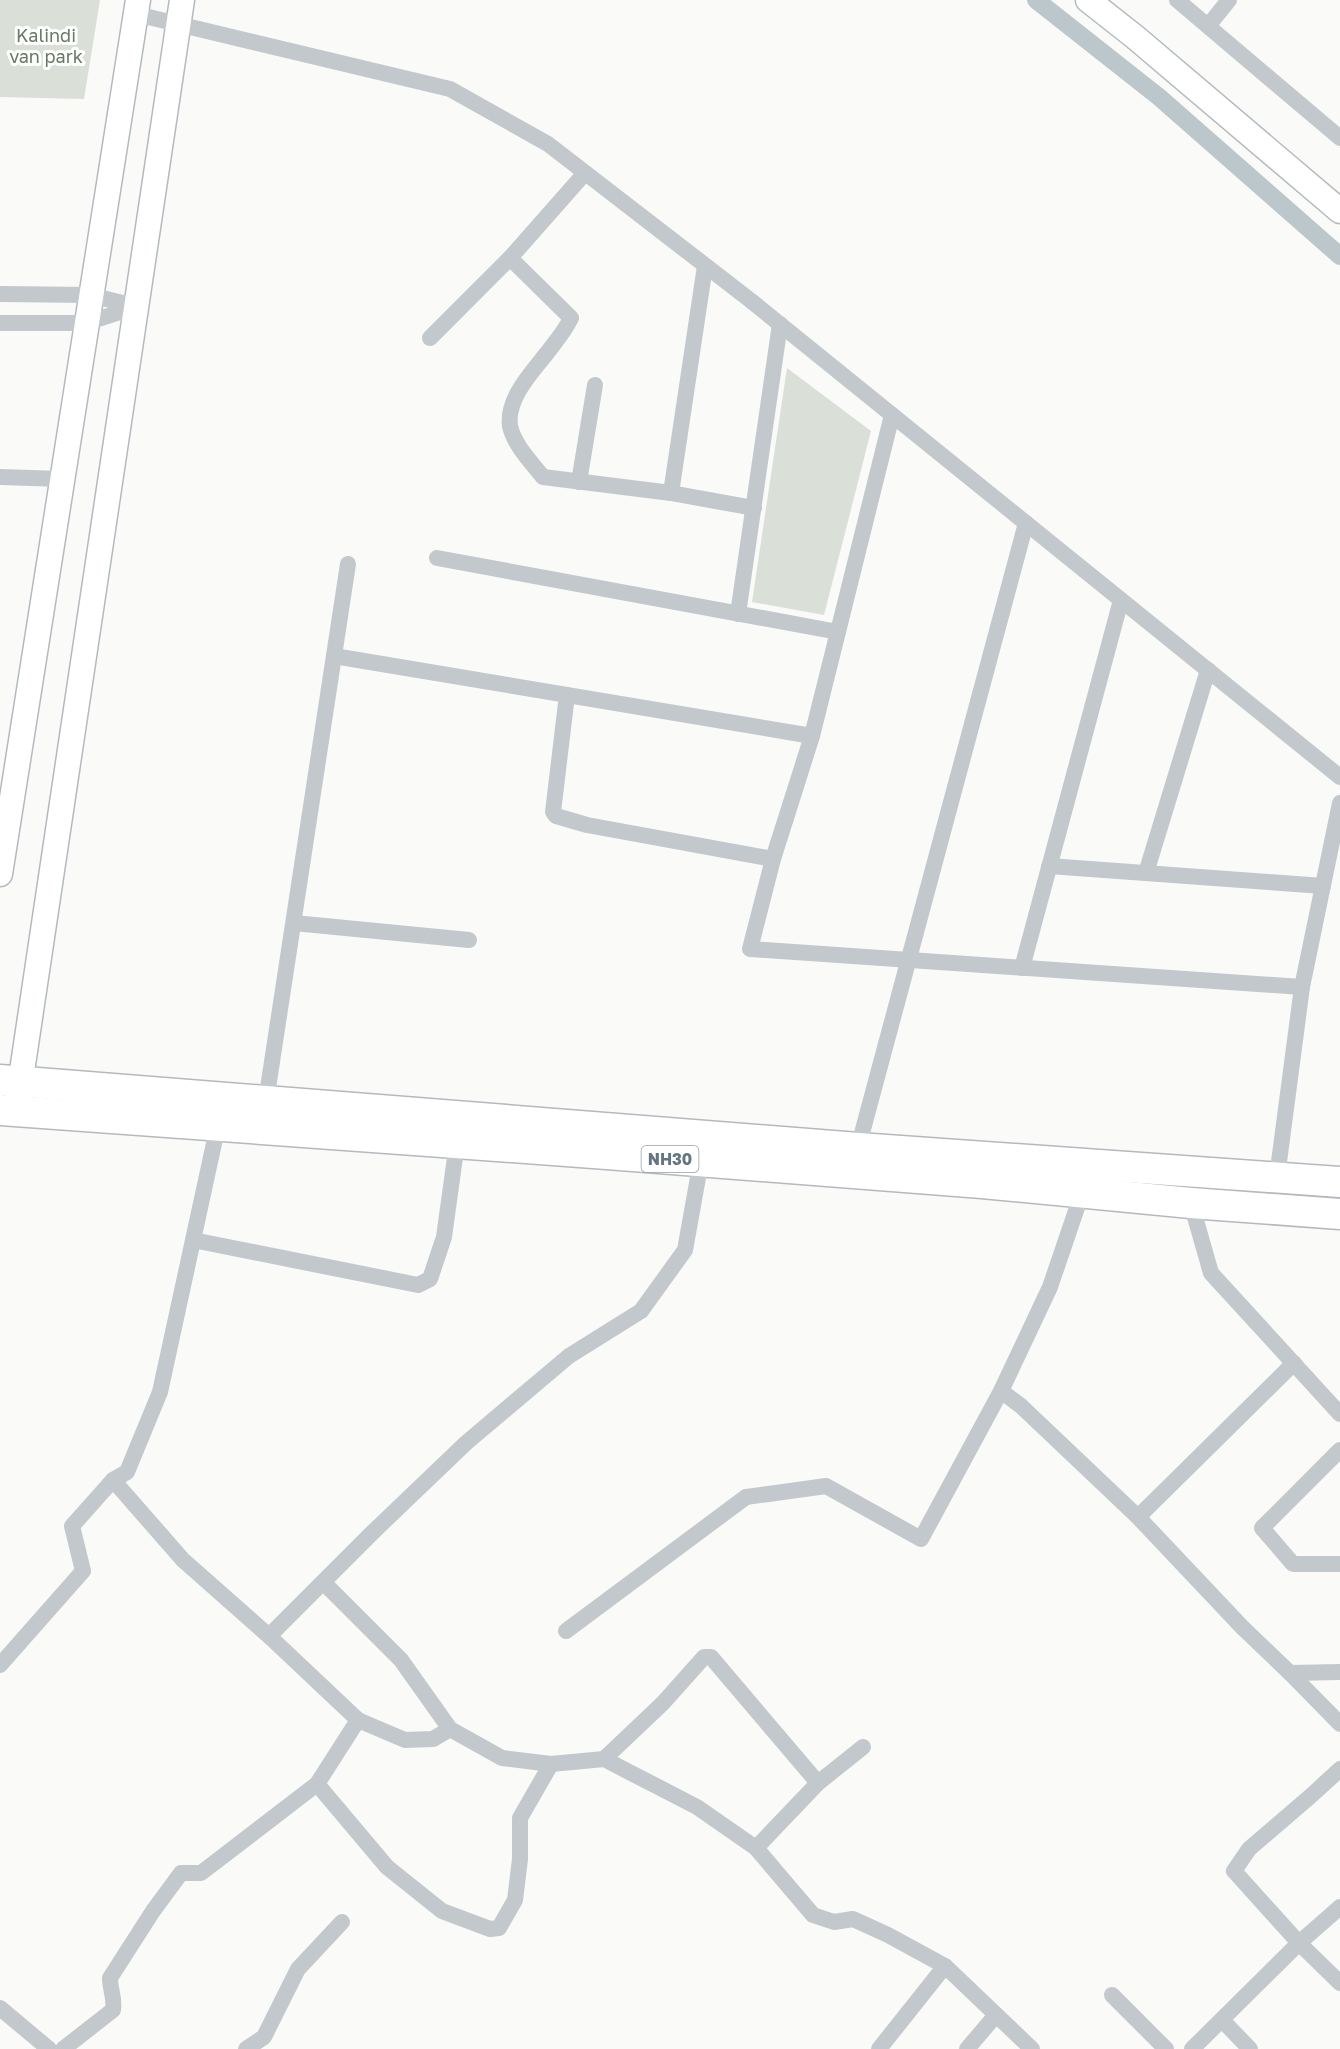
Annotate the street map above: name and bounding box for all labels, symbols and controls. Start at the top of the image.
park label: Kalindi van park [9,24,83,67]
road number: NH30 [642,1146,698,1172]

